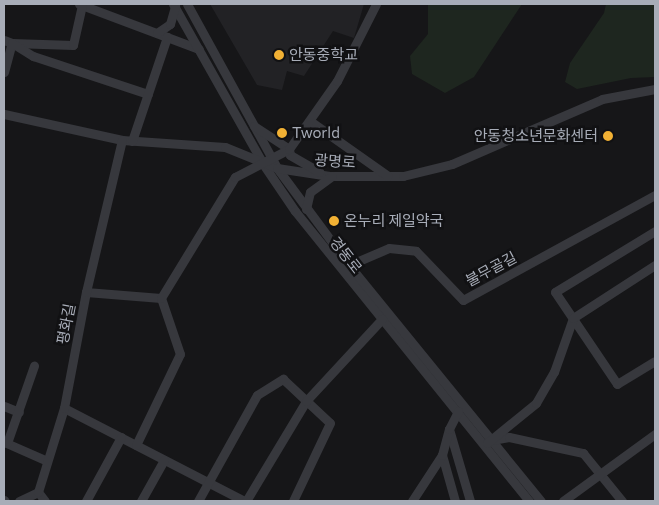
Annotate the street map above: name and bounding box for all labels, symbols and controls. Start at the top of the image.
place label: 안동중학교 [289,46,358,64]
marker: 안동중학교 [273,49,285,61]
place label: Tworld [292,124,340,142]
marker: Tworld [276,127,288,139]
place label: 안동청소년문화센터 [474,127,598,145]
marker: 안동청소년문화센터 [602,130,614,142]
street label: 광명로 [314,151,356,171]
place label: 온누리 제일약국 [344,212,443,230]
marker: 온누리 제일약국 [328,215,340,227]
street label: 경동로 [326,233,366,277]
street label: 불무골길 [462,248,520,290]
street label: 평화길 [53,302,79,346]

